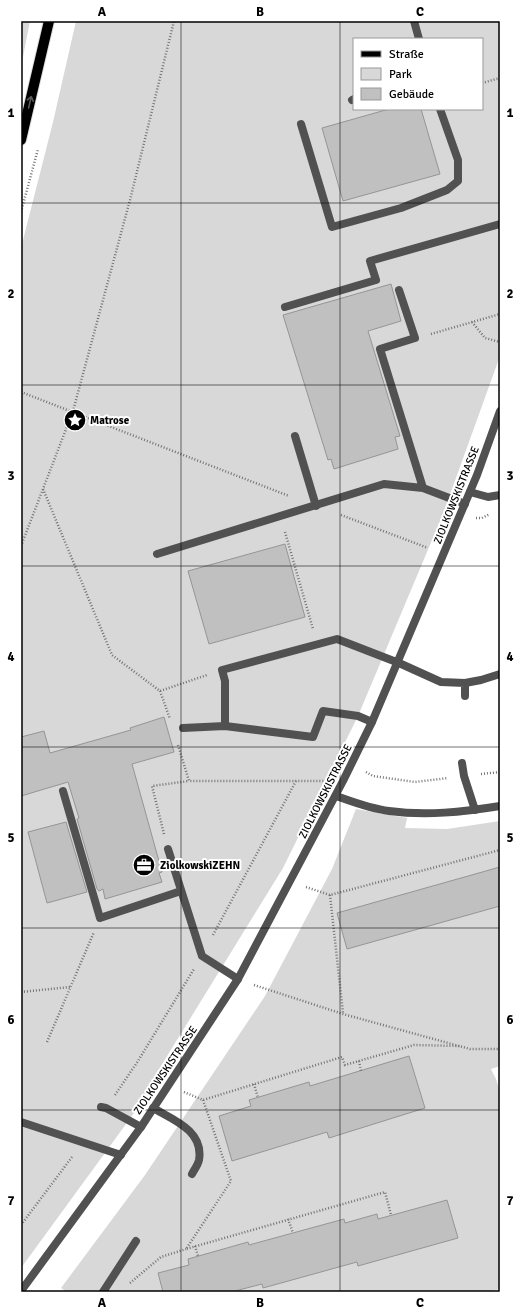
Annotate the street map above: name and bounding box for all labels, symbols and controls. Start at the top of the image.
text: A [98,4,107,20]
text: B [256,4,264,20]
text: C [416,4,424,20]
legend [353,38,483,110]
text: Straße [389,47,424,62]
text: Park [389,67,412,82]
text: Gebäude [389,87,434,102]
one-way arrow [26,96,34,109]
text: 1 [7,105,15,121]
text: 1 [506,105,514,121]
text: 2 [7,286,15,302]
text: 2 [506,286,514,302]
place icon: Matrose [62,407,88,433]
place label: Matrose [90,414,130,427]
street label: ZIOLKOWSKISTRASSE [431,445,482,546]
text: 3 [7,468,15,484]
text: 3 [506,468,514,484]
text: 4 [7,649,15,665]
text: 4 [506,649,514,665]
street label: ZIOLKOWSKISTRASSE [296,742,355,841]
text: 5 [7,830,15,846]
text: 5 [506,830,514,846]
office icon: ZiolkowskiZEHN [131,852,157,878]
place label: ZiolkowskiZEHN [160,859,240,872]
text: 6 [7,1012,15,1028]
text: 6 [506,1012,514,1028]
street label: ZIOLKOWSKISTRASSE [131,1024,200,1117]
text: 7 [7,1193,15,1209]
text: 7 [506,1193,514,1209]
text: A [98,1295,107,1311]
text: B [256,1295,264,1311]
text: C [416,1295,424,1311]

